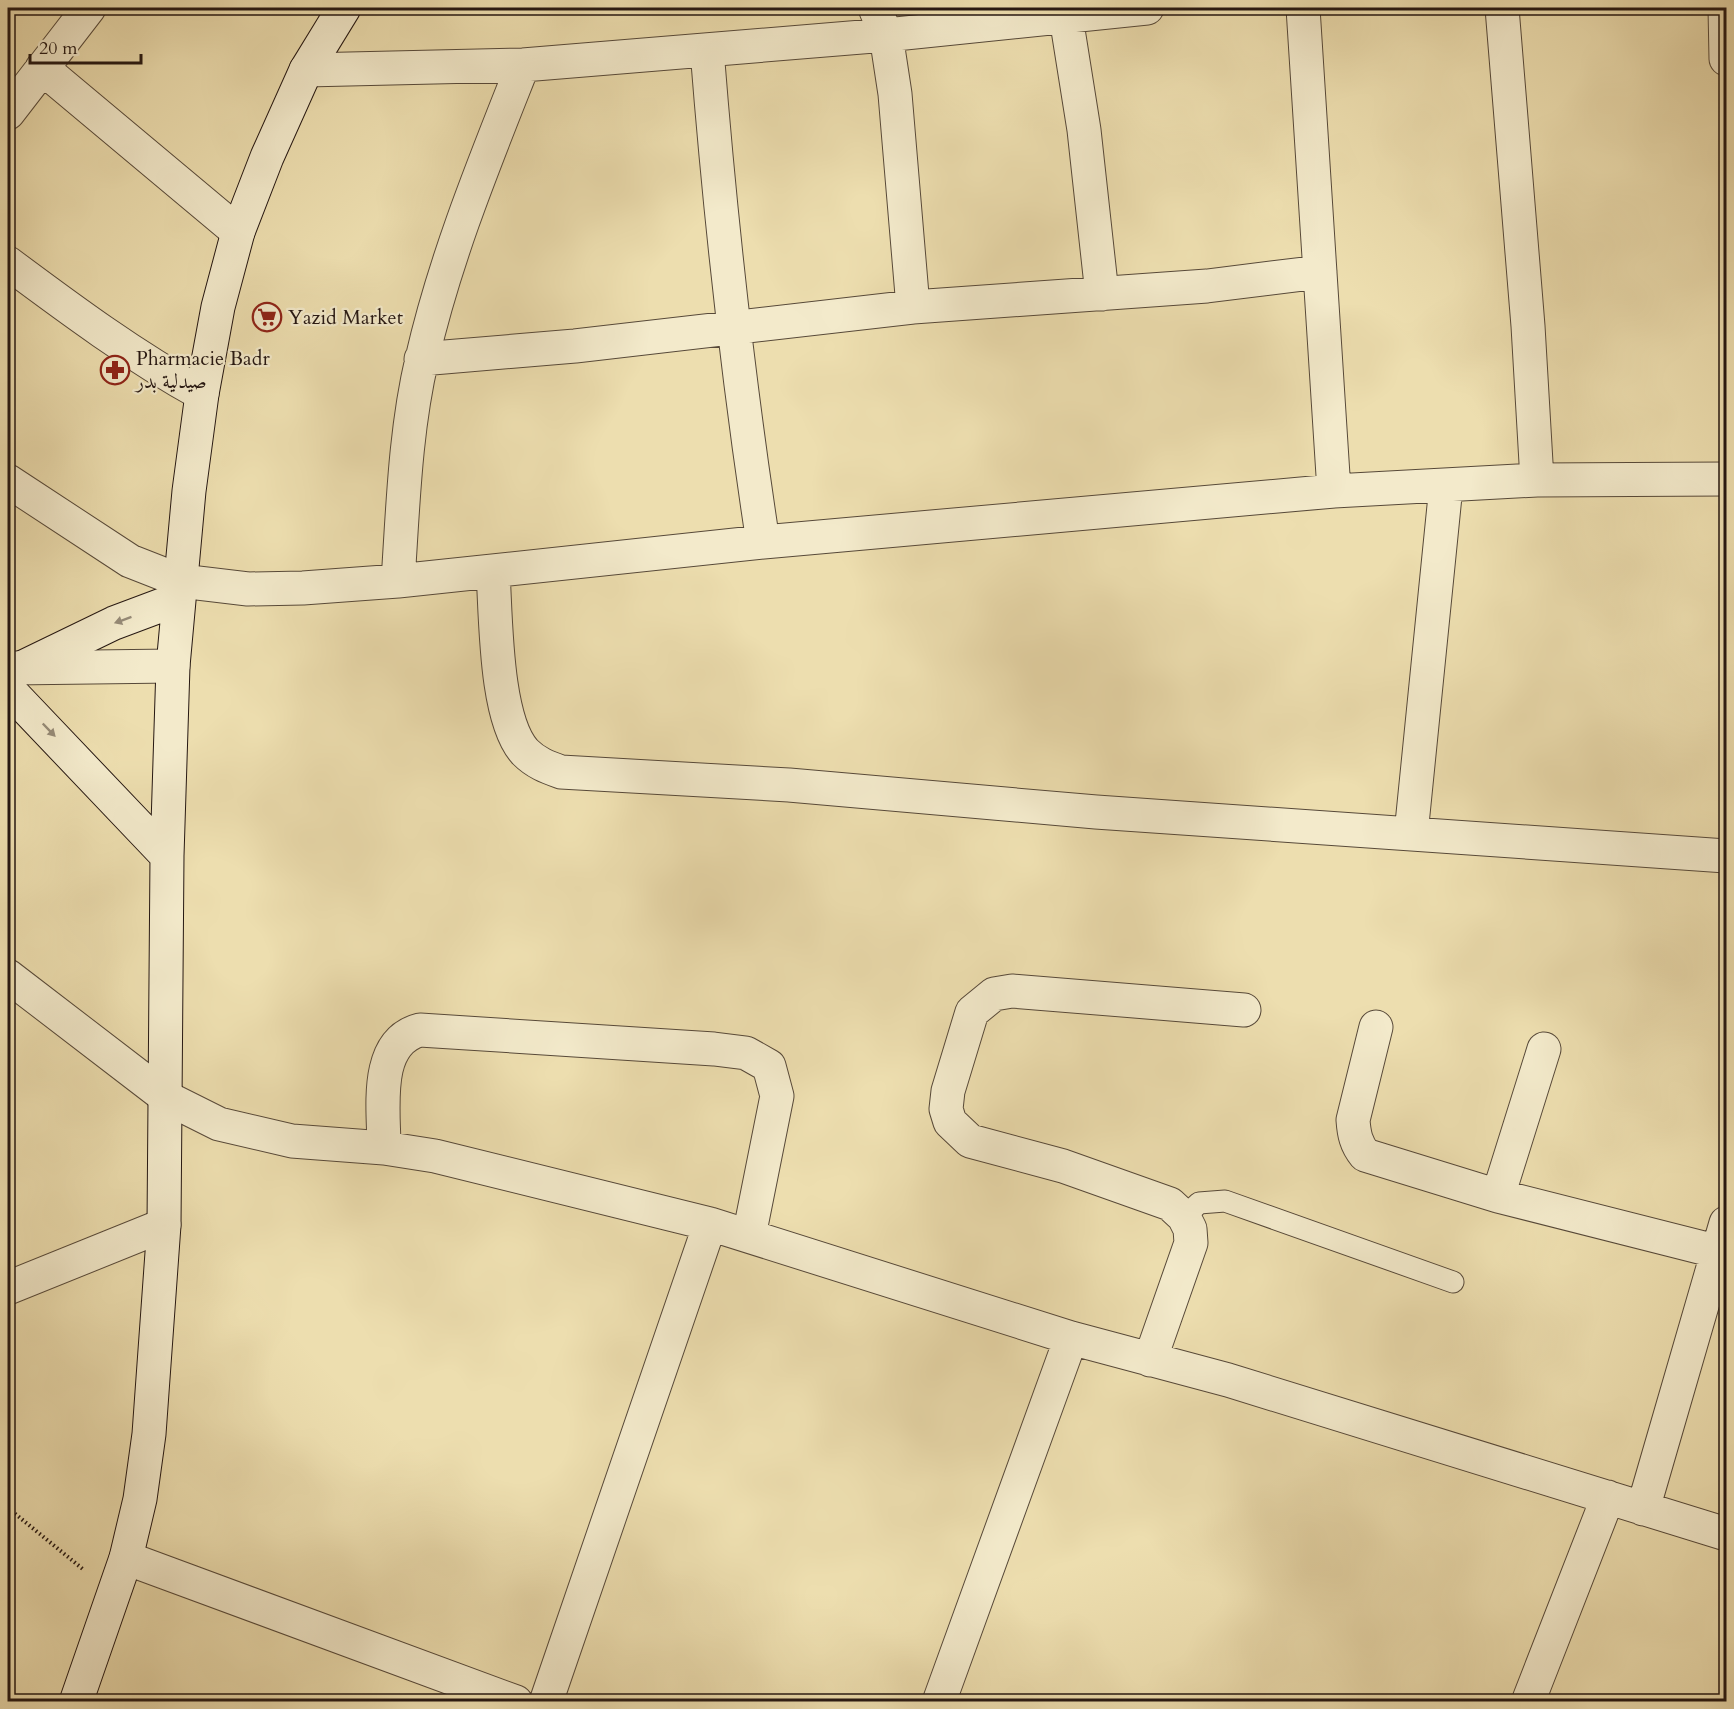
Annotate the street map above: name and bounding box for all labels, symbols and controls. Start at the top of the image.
scale bar [30,27,141,65]
text: 20 m [39,36,78,61]
supermarket icon: Yazid Market [251,301,283,333]
place label: Yazid Market [288,304,404,331]
place label: Pharmacie Badr صيدلية بدر [134,345,270,395]
pharmacy icon: Pharmacie Badr صيدلية بدر [99,354,131,386]
one-way arrow [114,615,132,625]
one-way arrow [42,723,56,738]

